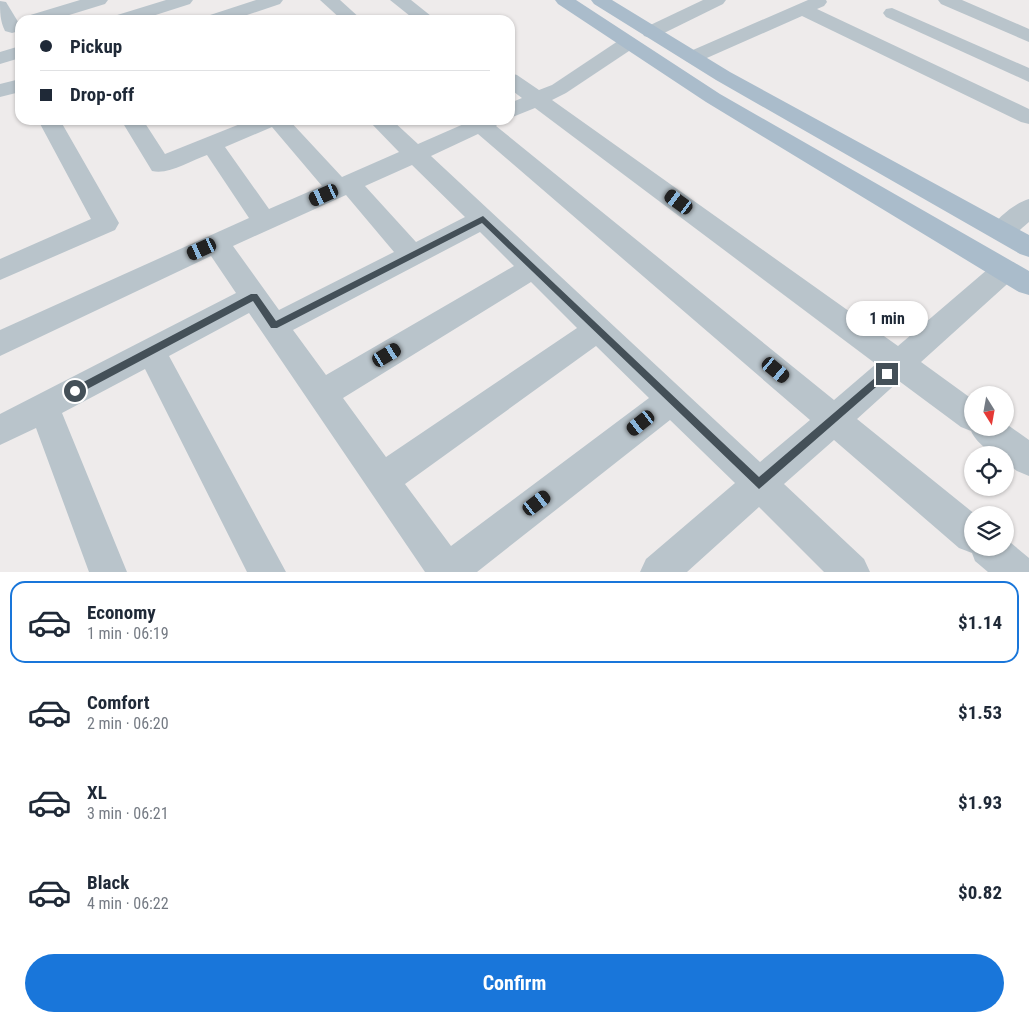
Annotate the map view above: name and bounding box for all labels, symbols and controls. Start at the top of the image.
text: Pickup [70,35,122,58]
text: Drop-off [70,83,134,106]
car [307,182,340,208]
car [662,187,695,217]
car [185,236,218,262]
callout: 1 min [846,302,928,336]
text: 1 min [869,309,905,328]
car [370,341,403,369]
car [759,355,792,385]
route end [876,363,898,385]
route start [64,380,86,402]
north arrow [964,386,1014,436]
map controls [964,386,1014,556]
car [624,408,657,438]
button: locate [964,446,1014,496]
car [520,488,553,518]
button: layers [964,506,1014,556]
icon: car [27,600,72,645]
text: Economy [87,601,156,624]
text: $1.14 [958,611,1002,634]
text: 1 min · 06:19 [87,624,169,643]
icon: car [27,690,72,735]
text: Comfort [87,691,150,714]
text: $1.53 [958,701,1002,724]
text: 2 min · 06:20 [87,714,169,733]
icon: car [27,780,72,825]
text: XL [87,781,107,804]
text: $1.93 [958,791,1002,814]
text: 3 min · 06:21 [87,804,169,823]
icon: car [27,870,72,915]
text: Black [87,871,129,894]
text: $0.82 [958,881,1002,904]
text: 4 min · 06:22 [87,894,169,913]
button: Confirm [25,954,1004,1012]

